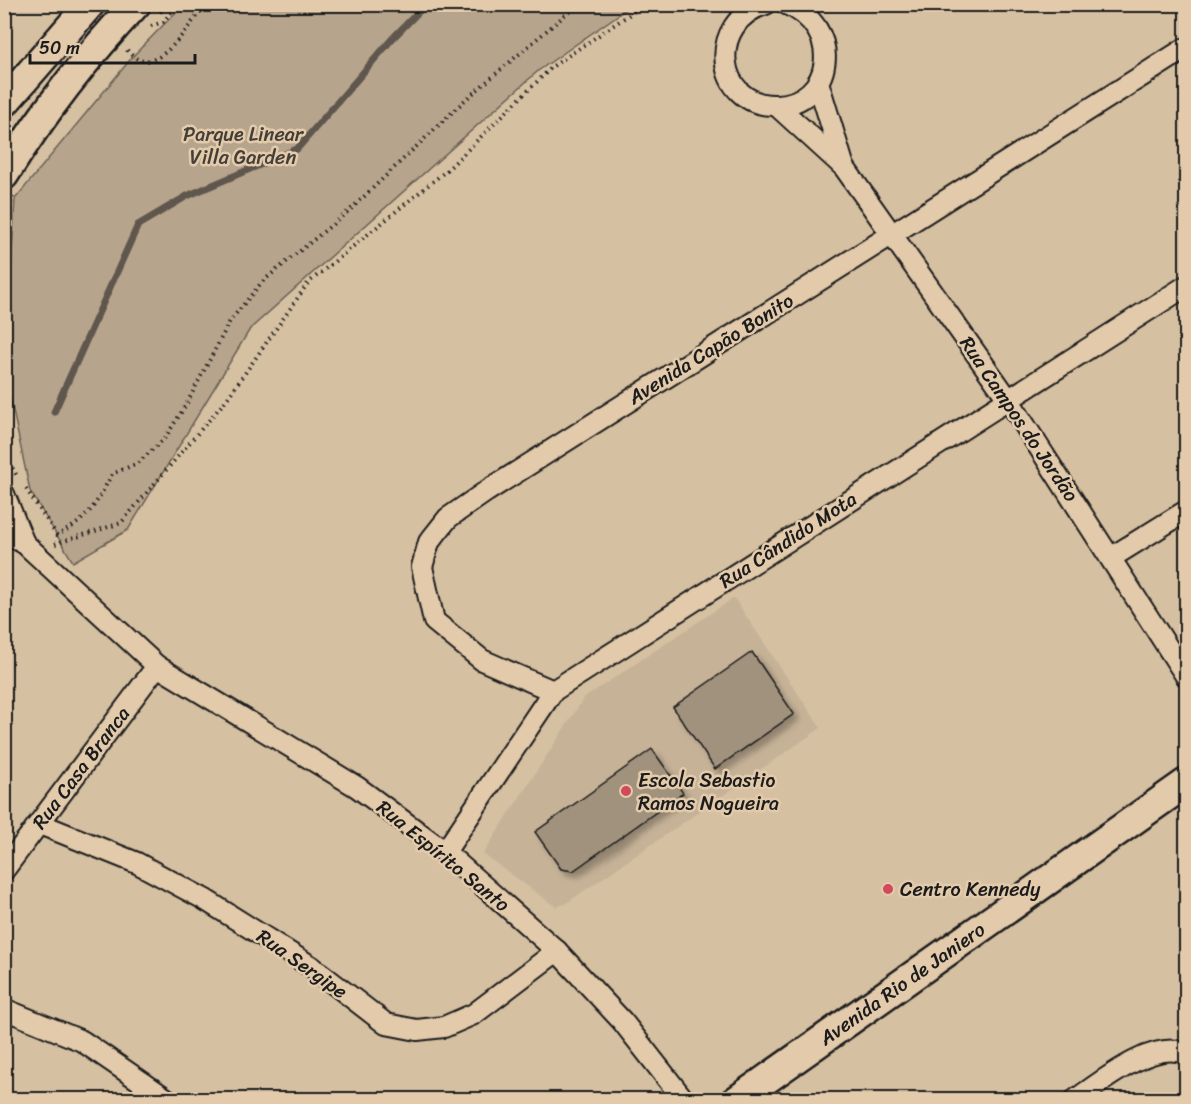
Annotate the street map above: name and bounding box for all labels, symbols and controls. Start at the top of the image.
scale bar [30,27,195,65]
text: 50 m [39,32,80,64]
park label: Parque Linear Villa Garden [183,117,305,175]
street label: Avenida Capão Bonito [620,284,801,415]
street label: Rua Campos do Jordão [950,329,1088,509]
street label: Rua Cândido Mota [712,482,864,598]
street label: Rua Casa Branca [23,699,139,837]
place label: Escola Sebastio Ramos Nogueira [638,763,779,821]
marker: Escola Sebastio Ramos Nogueira [619,784,633,798]
street label: Rua Espírito Santo [368,791,518,921]
place label: Centro Kennedy [900,872,1041,907]
marker: Centro Kennedy [881,882,895,896]
street label: Avenida Rio de Janiero [811,912,993,1055]
street label: Rua Sergipe [249,920,355,1008]

